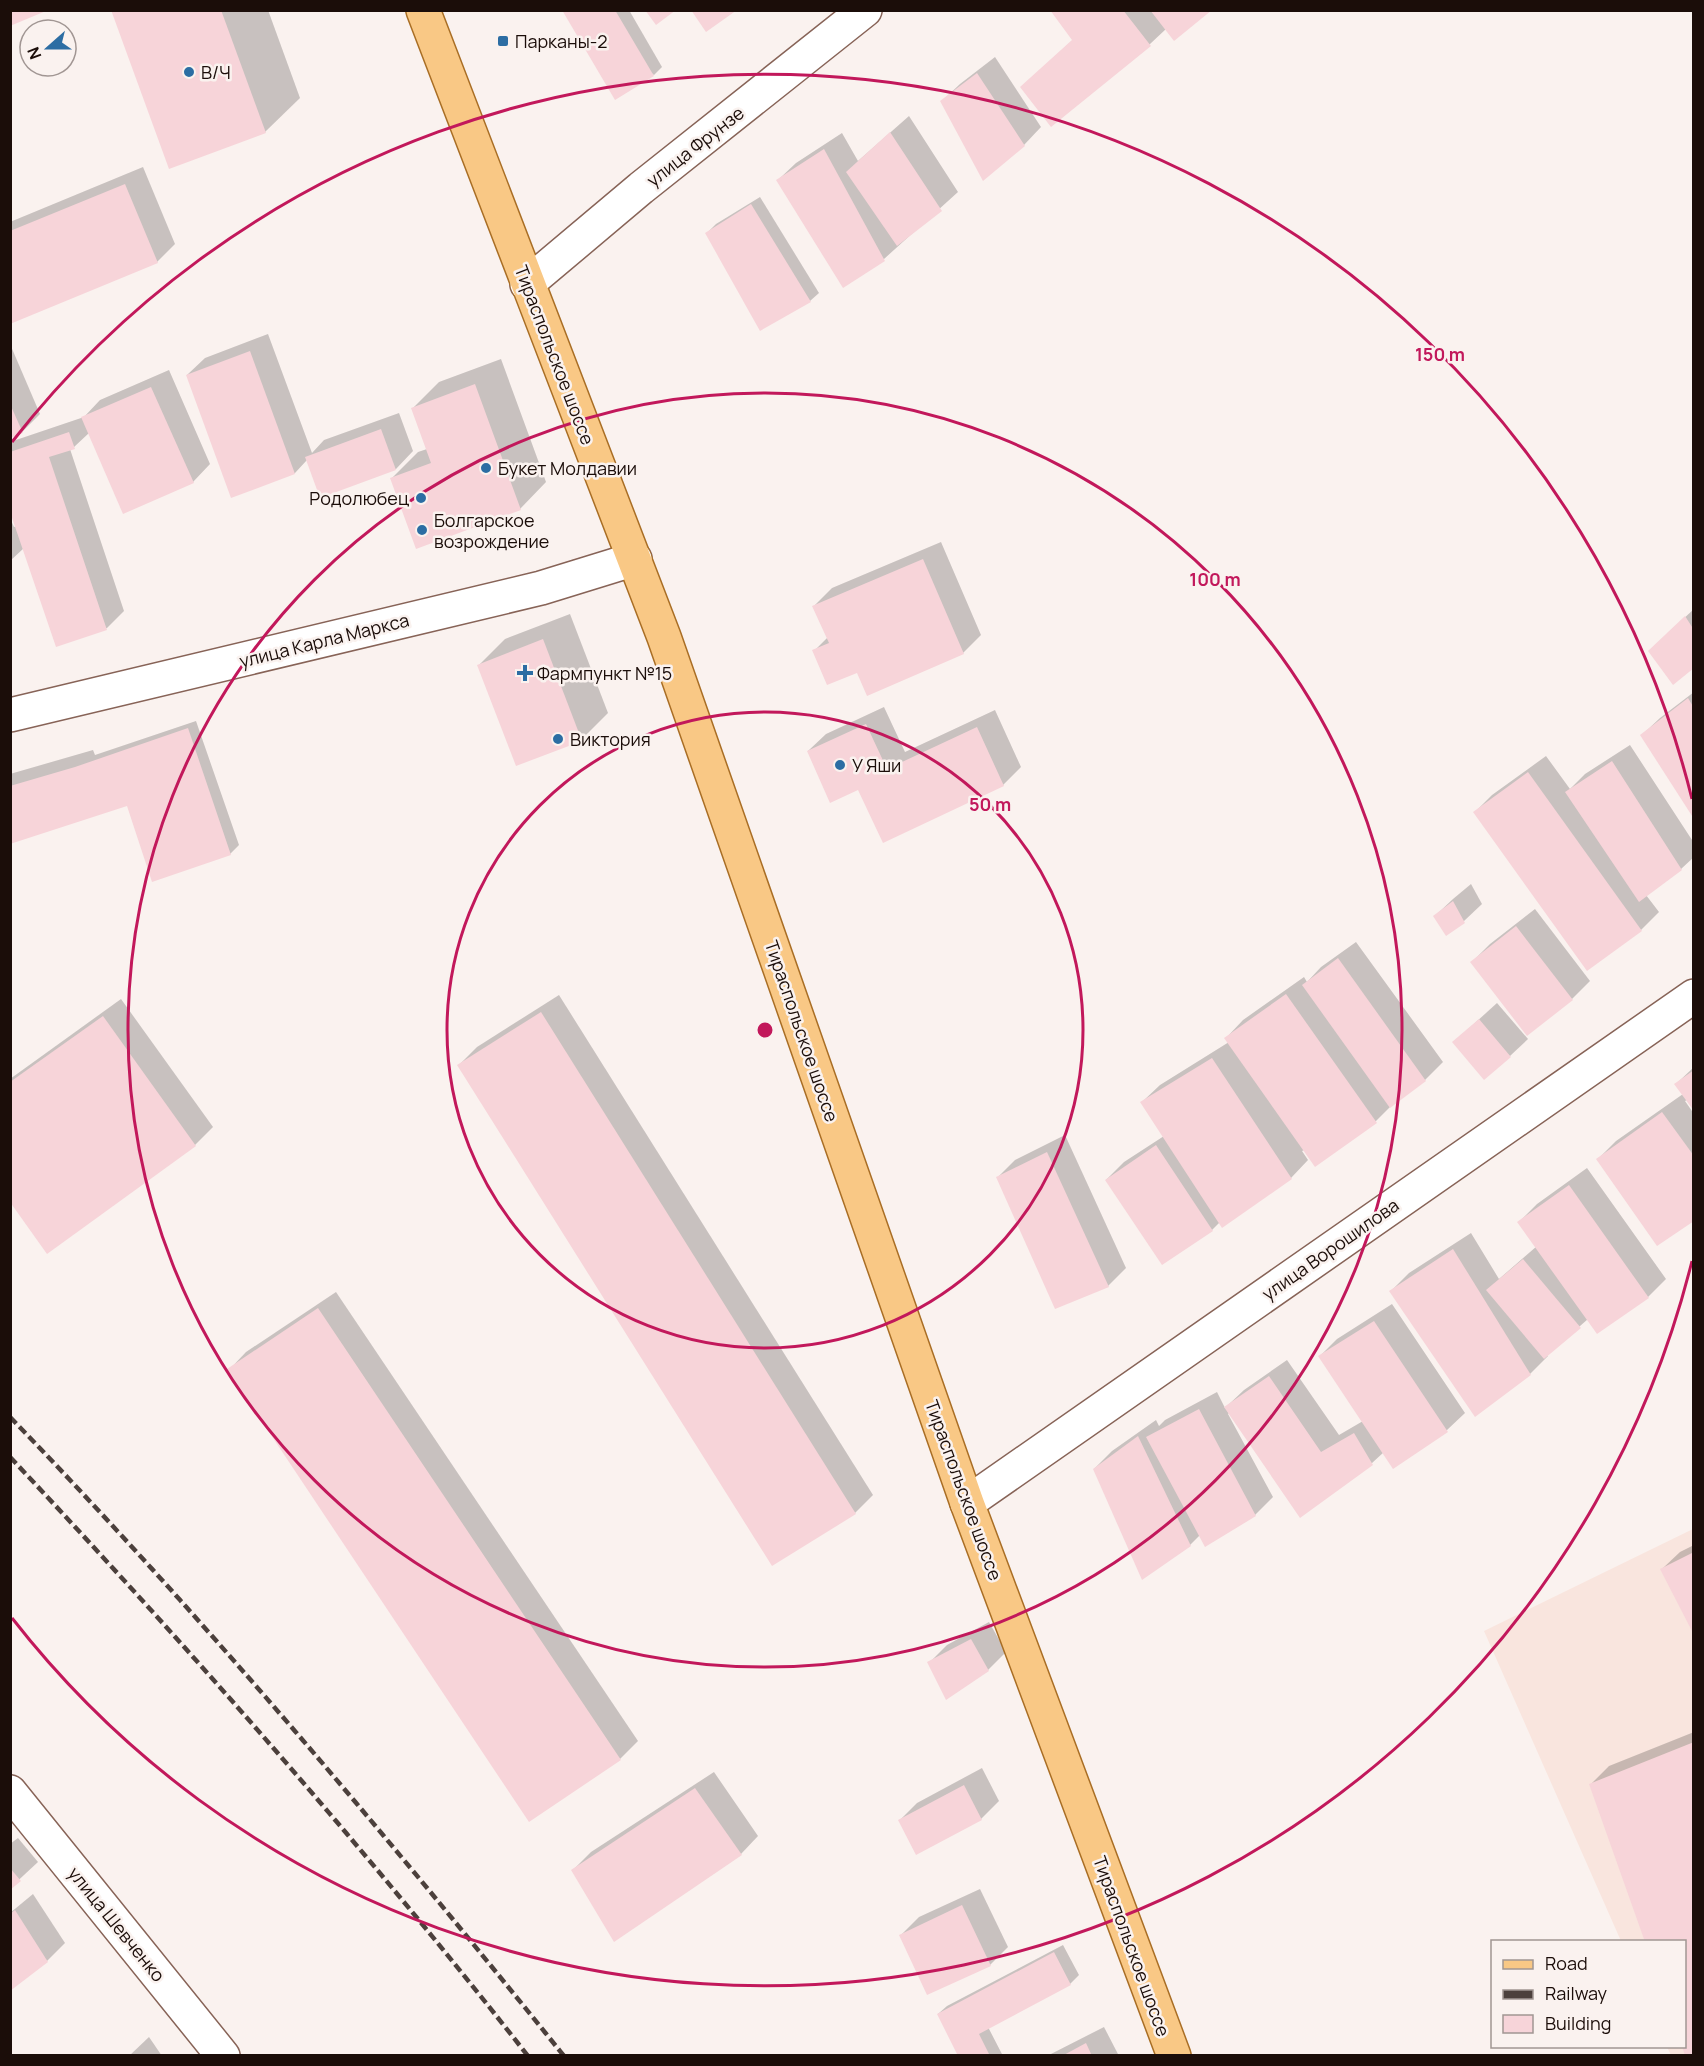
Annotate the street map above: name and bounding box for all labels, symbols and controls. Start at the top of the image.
north arrow [18,18,78,78]
place label: Парканы-2 [515,29,608,53]
marker: Парканы-2 [496,34,510,48]
text: N [22,44,46,63]
place label: В/Ч [201,60,231,84]
marker: В/Ч [182,65,196,79]
street label: улица Фрунзе [641,100,749,192]
street label: Тираспольское шоссе [510,262,600,448]
text: 150 m [1415,342,1465,366]
place label: Букет Молдавии [498,456,637,480]
marker: Букет Молдавии [479,461,493,475]
place label: Родолюбец [309,486,409,510]
marker: Родолюбец [414,491,428,505]
place label: Болгарское возрождение [434,508,549,553]
marker: Болгарское возрождение [415,523,429,537]
text: 100 m [1189,567,1241,591]
street label: улица Карла Маркса [237,607,411,673]
place label: Фармпункт №15 [537,661,672,685]
marker: Фармпункт №15 [518,666,532,680]
place label: Виктория [570,727,651,751]
marker: Виктория [551,732,565,746]
place label: У Яши [852,753,901,777]
marker: У Яши [833,758,847,772]
text: 50 m [969,792,1011,816]
street label: Тираспольское шоссе [760,937,844,1125]
centre of rings [755,1020,775,1040]
street label: улица Ворошилова [1257,1193,1403,1305]
street label: Тираспольское шоссе [920,1396,1008,1584]
street label: Тираспольское шоссе [1088,1852,1176,2040]
street label: улица Шевченко [63,1862,171,1986]
legend [1491,1940,1686,2048]
text: Road [1545,1951,1588,1975]
text: Railway [1545,1981,1607,2005]
text: Building [1545,2011,1611,2035]

